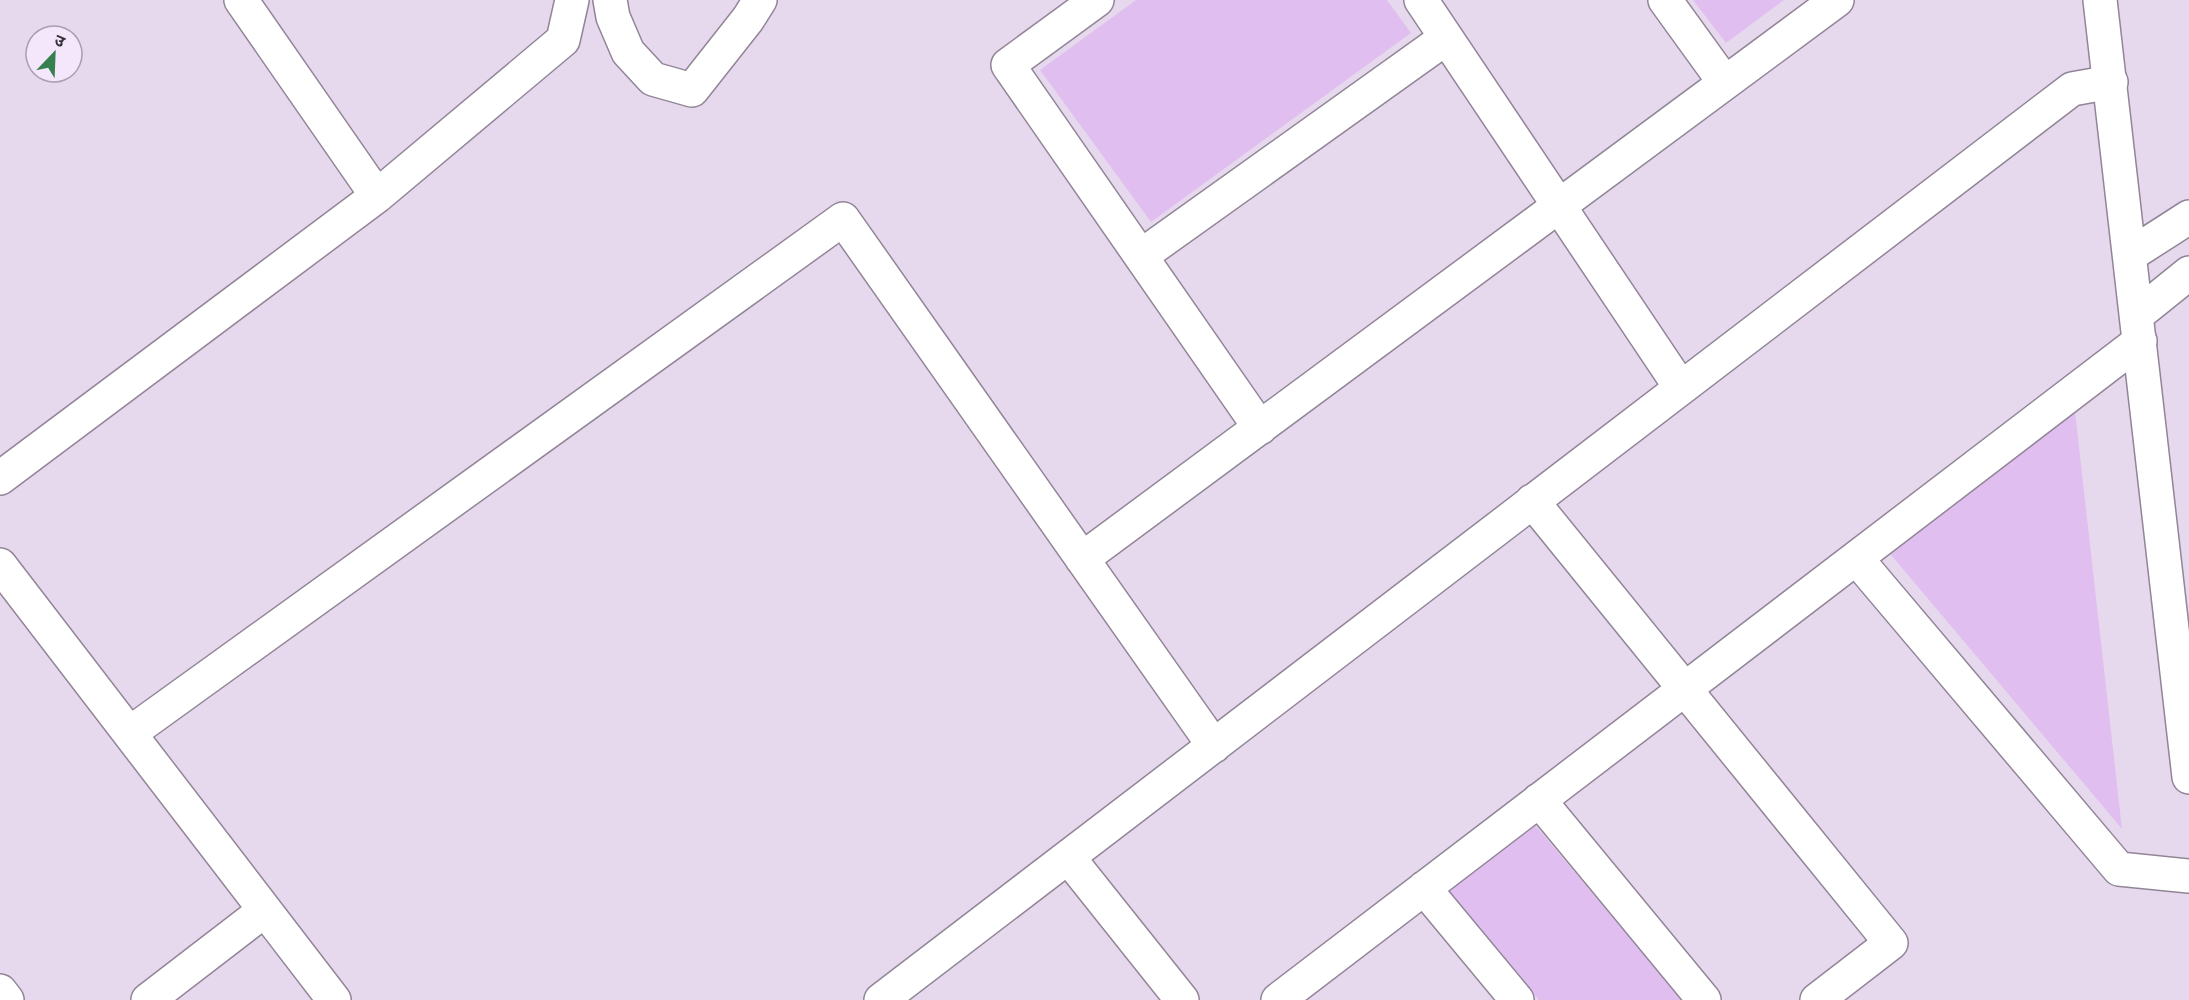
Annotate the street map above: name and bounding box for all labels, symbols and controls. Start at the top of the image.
north arrow [24,24,84,84]
text: उ [52,30,68,51]

